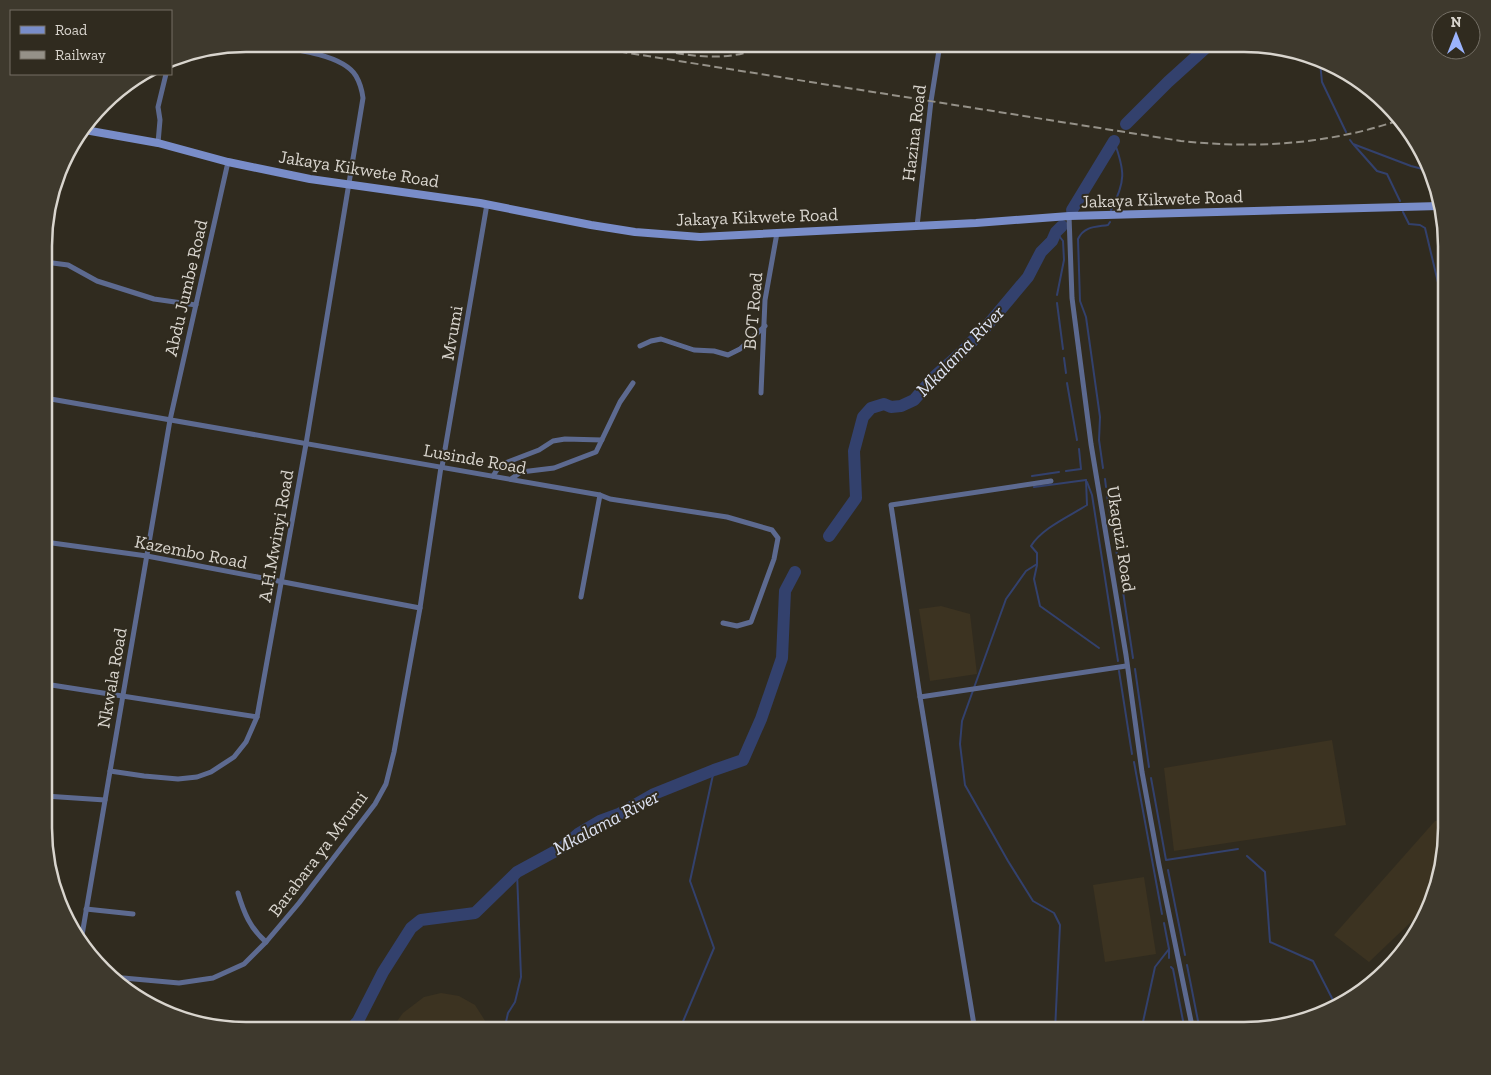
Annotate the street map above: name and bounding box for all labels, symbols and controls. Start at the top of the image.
legend [10,10,172,75]
north arrow [1431,10,1481,60]
text: N [1451,14,1462,31]
text: Road [55,21,88,39]
text: Railway [55,46,106,64]
street label: Hazina Road [897,83,931,183]
street label: Jakaya Kikwete Road [277,145,441,193]
street label: Jakaya Kikwete Road [1081,185,1243,213]
street label: Jakaya Kikwete Road [676,203,838,231]
street label: Abdu Jumbe Road [160,218,212,358]
street label: BOT Road [739,271,767,351]
water label: Mkalama River [911,301,1009,401]
street label: Mvumi [436,304,468,362]
street label: Lusinde Road [422,439,528,479]
street label: A.H.Mwinyi Road [254,468,298,604]
street label: Ukaguzi Road [1102,484,1140,594]
street label: Kazembo Road [133,530,249,574]
street label: Nkwala Road [92,626,132,730]
water label: Mkalama River [549,784,663,860]
street label: Barabara ya Mvumi [264,787,372,921]

